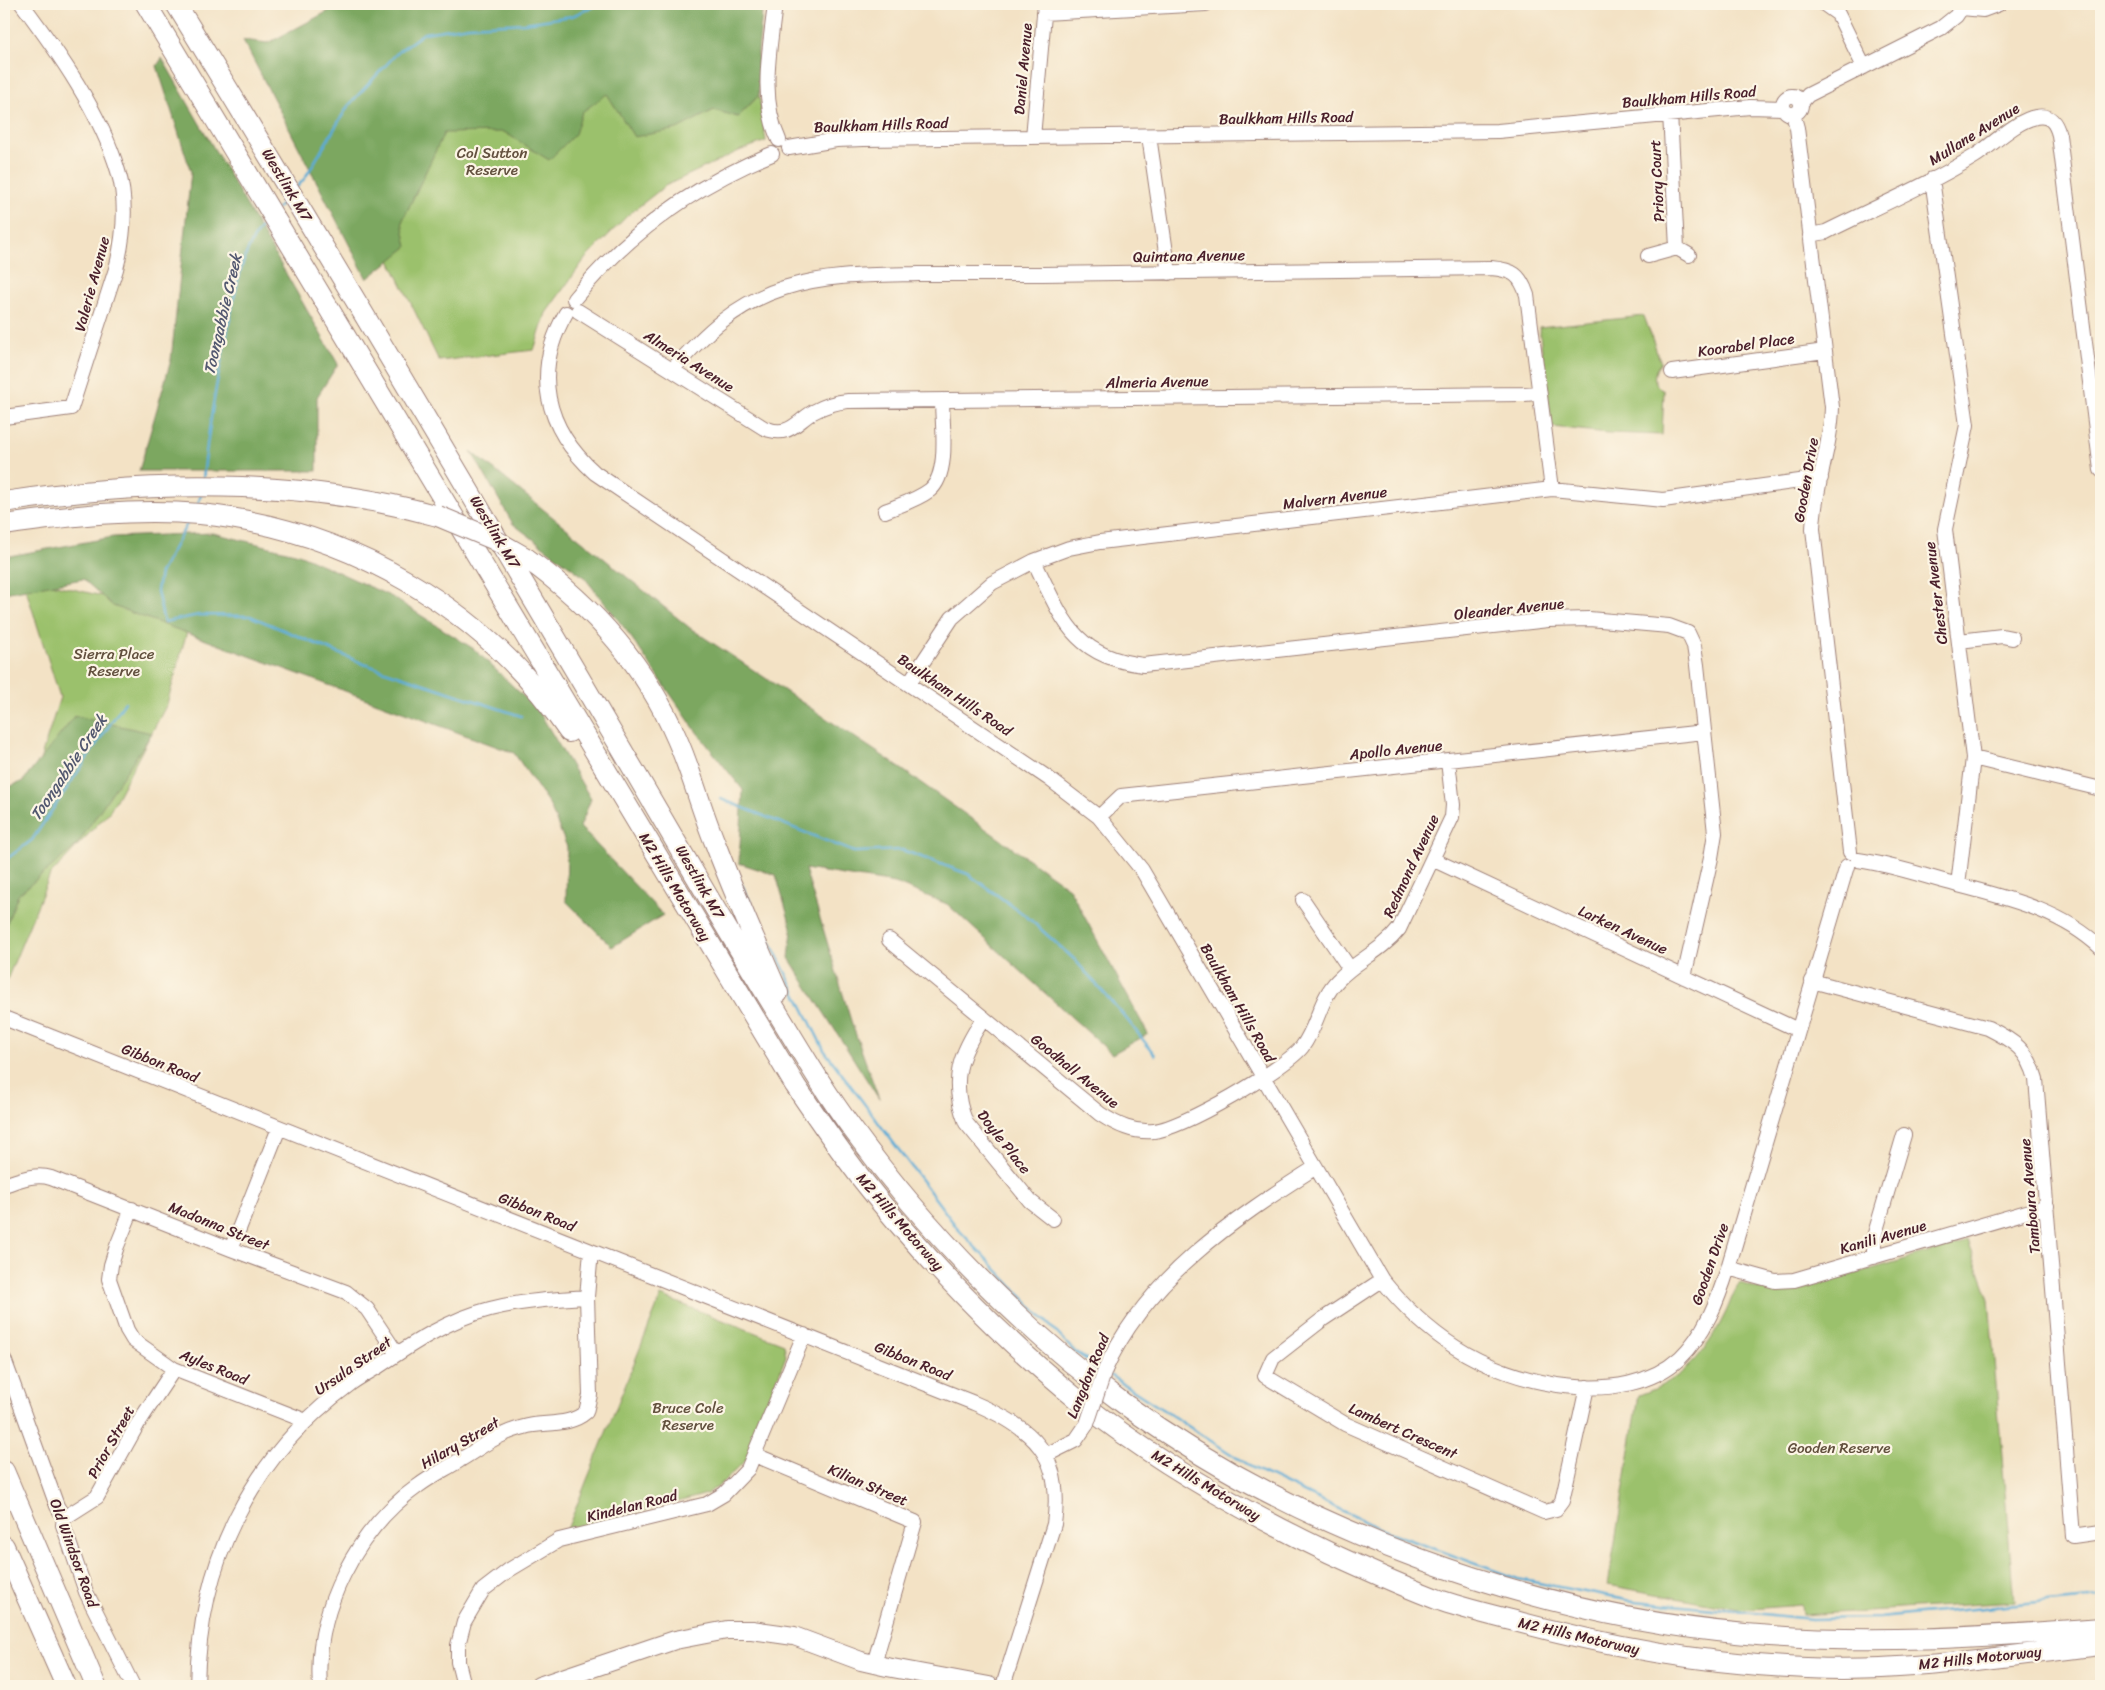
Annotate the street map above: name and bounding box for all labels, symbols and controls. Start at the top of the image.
street label: Daniel Avenue [1006,22,1040,116]
street label: Baulkham Hills Road [1621,78,1758,116]
street label: Mullane Avenue [1923,96,2025,172]
street label: Baulkham Hills Road [1219,104,1354,132]
street label: Baulkham Hills Road [813,110,950,140]
street label: Priory Court [1642,139,1672,223]
park label: Col Sutton Reserve [457,140,527,183]
street label: Westlink M7 [255,143,320,228]
street label: Valerie Avenue [67,233,117,335]
street label: Quintana Avenue [1133,242,1246,270]
water label: Toongabbie Creek [194,249,251,378]
street label: Almeria Avenue [638,322,740,399]
street label: Koorabel Place [1696,325,1796,365]
street label: Almeria Avenue [1104,368,1209,396]
street label: Gooden Drive [1786,435,1826,524]
street label: Malvern Avenue [1281,479,1389,517]
street label: Westlink M7 [463,490,528,575]
street label: Chester Avenue [1917,540,1955,646]
street label: Oleander Avenue [1453,590,1565,628]
park label: Sierra Place Reserve [73,641,155,684]
street label: Baulkham Hills Road [892,647,1019,744]
water label: Toongabbie Creek [22,707,116,827]
street label: Apollo Avenue [1347,732,1444,768]
street label: Redmond Avenue [1376,810,1447,922]
street label: M2 Hills Motorway [632,827,718,947]
street label: Westlink M7 [668,840,732,925]
street label: Larken Avenue [1574,898,1672,962]
street label: Baulkham Hills Road [1193,938,1283,1069]
street label: Goodhall Avenue [1025,1027,1125,1115]
street label: Gibbon Road [117,1036,204,1091]
street label: Doyle Place [970,1104,1038,1180]
street label: Tamboura Avenue [2012,1137,2048,1255]
street label: M2 Hills Motorway [850,1167,951,1277]
street label: Gibbon Road [494,1185,581,1240]
street label: Madonna Street [165,1194,274,1258]
street label: Kanili Avenue [1837,1212,1929,1262]
street label: Gooden Drive [1684,1219,1736,1309]
street label: Ursula Street [309,1329,398,1402]
street label: Langdon Road [1059,1329,1117,1422]
street label: Gibbon Road [870,1334,957,1389]
street label: Ayles Road [175,1341,253,1393]
park label: Bruce Cole Reserve [652,1395,724,1438]
street label: Lambert Crescent [1344,1395,1462,1467]
street label: Prior Street [80,1400,142,1483]
street label: Hilary Street [415,1409,505,1476]
park label: Gooden Reserve [1788,1435,1890,1461]
street label: M2 Hills Motorway [1146,1442,1266,1528]
street label: Kilian Street [824,1456,913,1514]
street label: Kindelan Road [584,1482,681,1530]
street label: Old Windsor Road [42,1495,106,1612]
street label: M2 Hills Motorway [1516,1609,1642,1663]
street label: M2 Hills Motorway [1917,1639,2043,1677]

